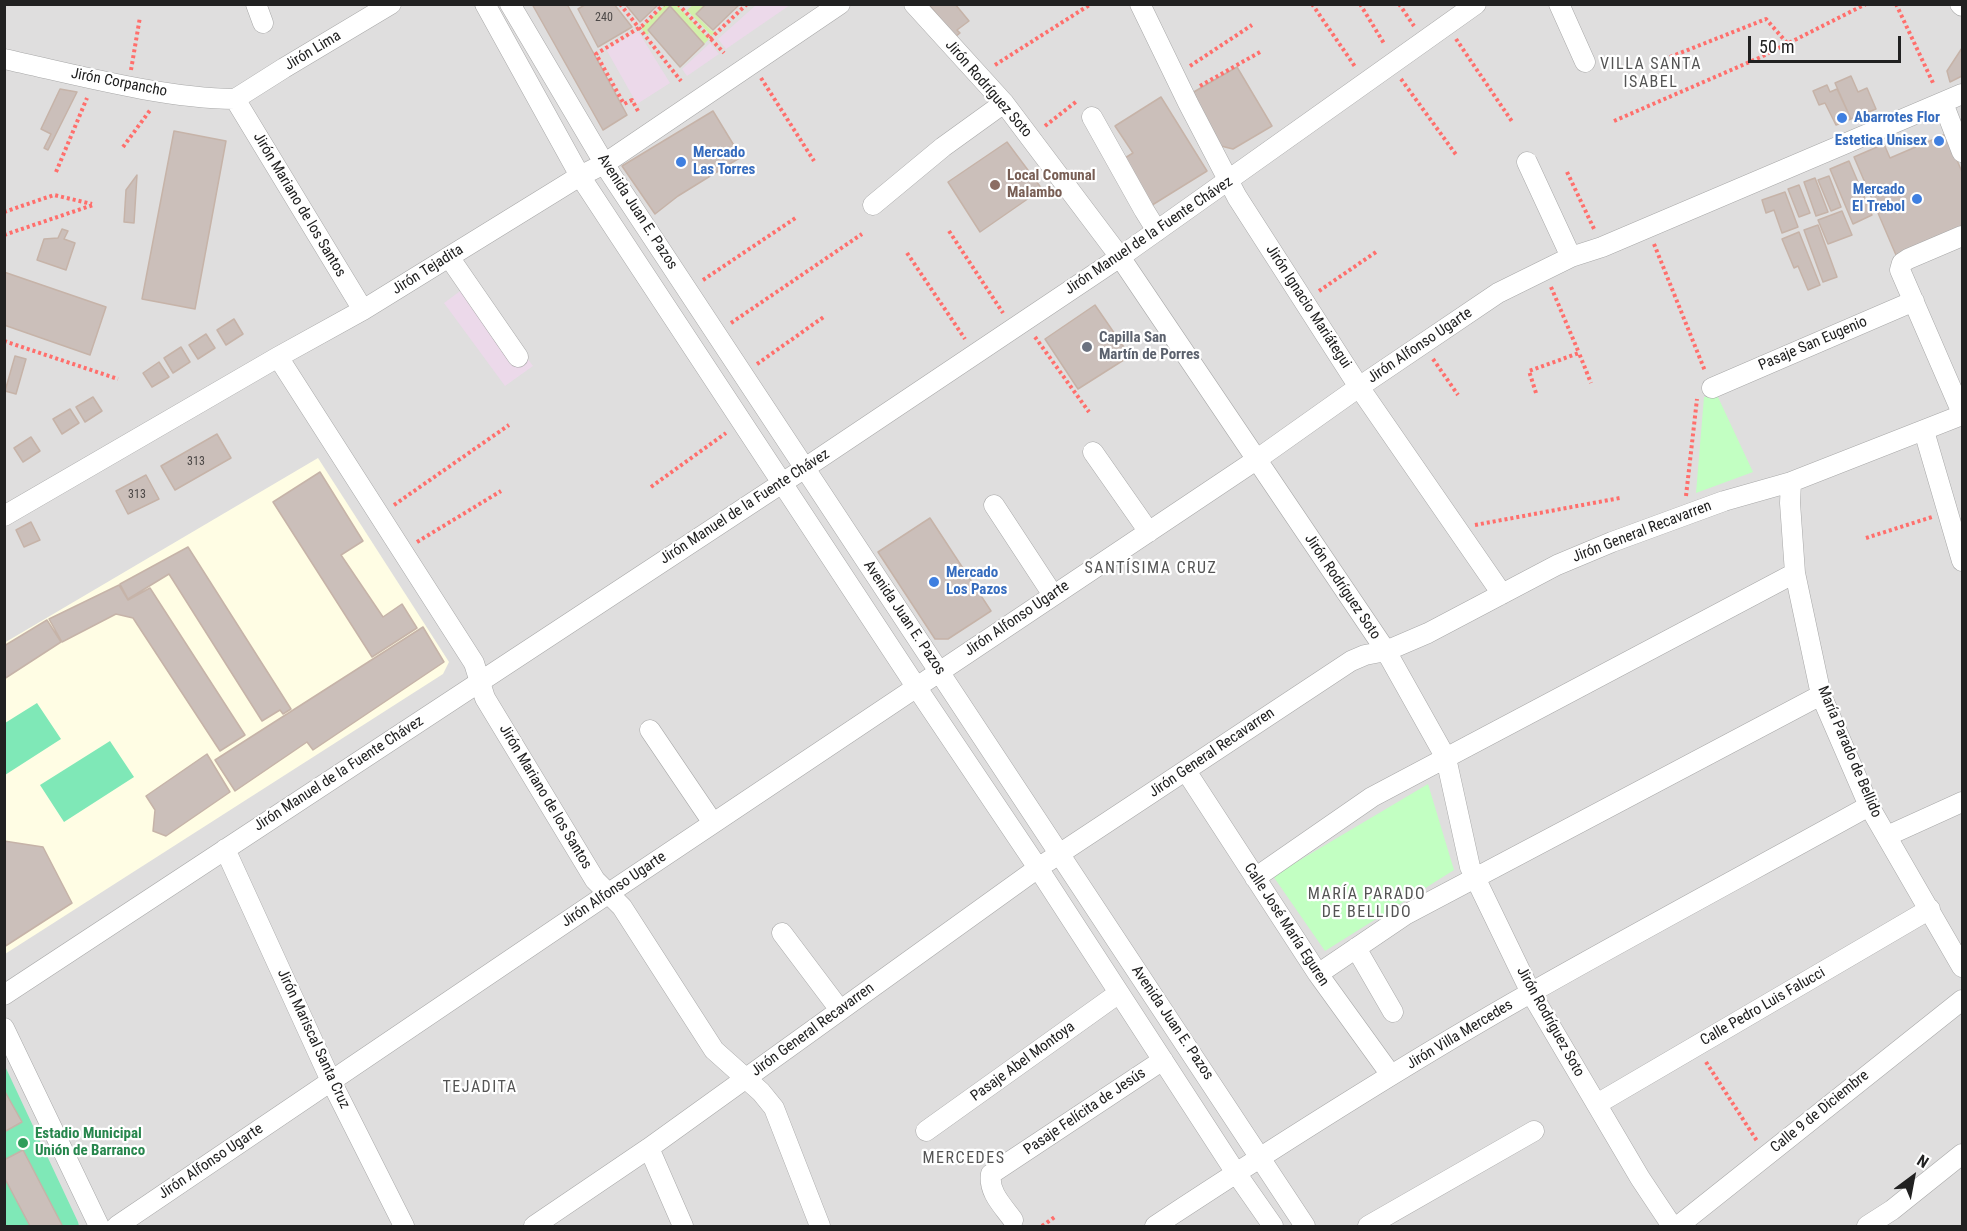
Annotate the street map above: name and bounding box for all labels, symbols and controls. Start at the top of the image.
house number: 240 [595,11,613,25]
scale bar [1751,24,1904,62]
street label: Jirón Lima [282,27,344,75]
text: 50 m [1759,36,1794,57]
street label: Jirón Rodríguez Soto [941,37,1035,141]
district label: VILLA SANTA ISABEL [1600,55,1702,93]
street label: Jirón Corpancho [69,65,169,101]
place label: Abarrotes Flor [1854,109,1940,127]
marker: Abarrotes Flor [1835,111,1849,125]
street label: Jirón Mariano de los Santos [249,129,349,281]
place label: Estetica Unisex [1835,132,1927,150]
marker: Estetica Unisex [1932,134,1946,148]
place label: Mercado Las Torres [693,144,755,179]
street label: Avenida Juan E. Pazos [593,151,681,273]
marker: Mercado Las Torres [674,155,688,169]
place label: Local Comunal Malambo [1007,167,1096,202]
street label: Jirón Manuel de la Fuente Chávez [1062,173,1236,299]
marker: Local Comunal Malambo [988,178,1002,192]
place label: Mercado El Trebol [1852,181,1905,216]
marker: Mercado El Trebol [1910,192,1924,206]
street label: Jirón Tejadita [389,241,467,299]
street label: Jirón Ignacio Mariátegui [1261,242,1355,372]
street label: Jirón Alfonso Ugarte [1364,304,1476,388]
street label: Pasaje San Eugenio [1756,313,1870,375]
place label: Capilla San Martín de Porres [1099,329,1200,364]
marker: Capilla San Martín de Porres [1080,340,1094,354]
street label: Jirón Manuel de la Fuente Chávez [657,445,833,569]
house number: 313 [187,455,205,469]
house number: 313 [128,488,146,502]
street label: Jirón General Recavarren [1570,497,1714,567]
street label: Jirón Rodríguez Soto [1300,531,1384,643]
street label: Avenida Juan E. Pazos [859,557,949,679]
district label: SANTÍSIMA CRUZ [1085,559,1217,579]
place label: Mercado Los Pazos [946,564,1007,599]
marker: Mercado Los Pazos [927,575,941,589]
street label: Jirón Alfonso Ugarte [961,577,1073,661]
street label: María Parado de Bellido [1813,684,1885,820]
street label: Jirón General Recavarren [1146,704,1278,802]
street label: Jirón Manuel de la Fuente Chávez [251,712,427,836]
street label: Jirón Mariano de los Santos [495,721,595,873]
street label: Jirón Alfonso Ugarte [558,848,670,932]
street label: Calle José María Eguren [1239,860,1333,990]
district label: MARÍA PARADO DE BELLIDO [1308,885,1426,923]
street label: Avenida Juan E. Pazos [1127,962,1217,1084]
street label: Jirón Rodríguez Soto [1512,964,1588,1080]
street label: Calle Pedro Luis Falucci [1697,964,1829,1050]
street label: Jirón Mariscal Santa Cruz [273,966,353,1112]
street label: Jirón General Recavarren [748,979,878,1081]
street label: Jirón Villa Mercedes [1404,996,1516,1074]
street label: Pasaje Abel Montoya [967,1018,1079,1106]
street label: Pasaje Felícita de Jesús [1021,1065,1149,1159]
street label: Calle 9 de Diciembre [1767,1067,1873,1157]
district label: TEJADITA [443,1078,517,1098]
street label: Jirón Alfonso Ugarte [155,1120,267,1204]
place label: Estadio Municipal Unión de Barranco [35,1125,145,1160]
marker: Estadio Municipal Unión de Barranco [16,1136,30,1150]
north arrow [1883,1147,1943,1207]
district label: MERCEDES [923,1149,1005,1169]
text: N [1914,1151,1932,1172]

